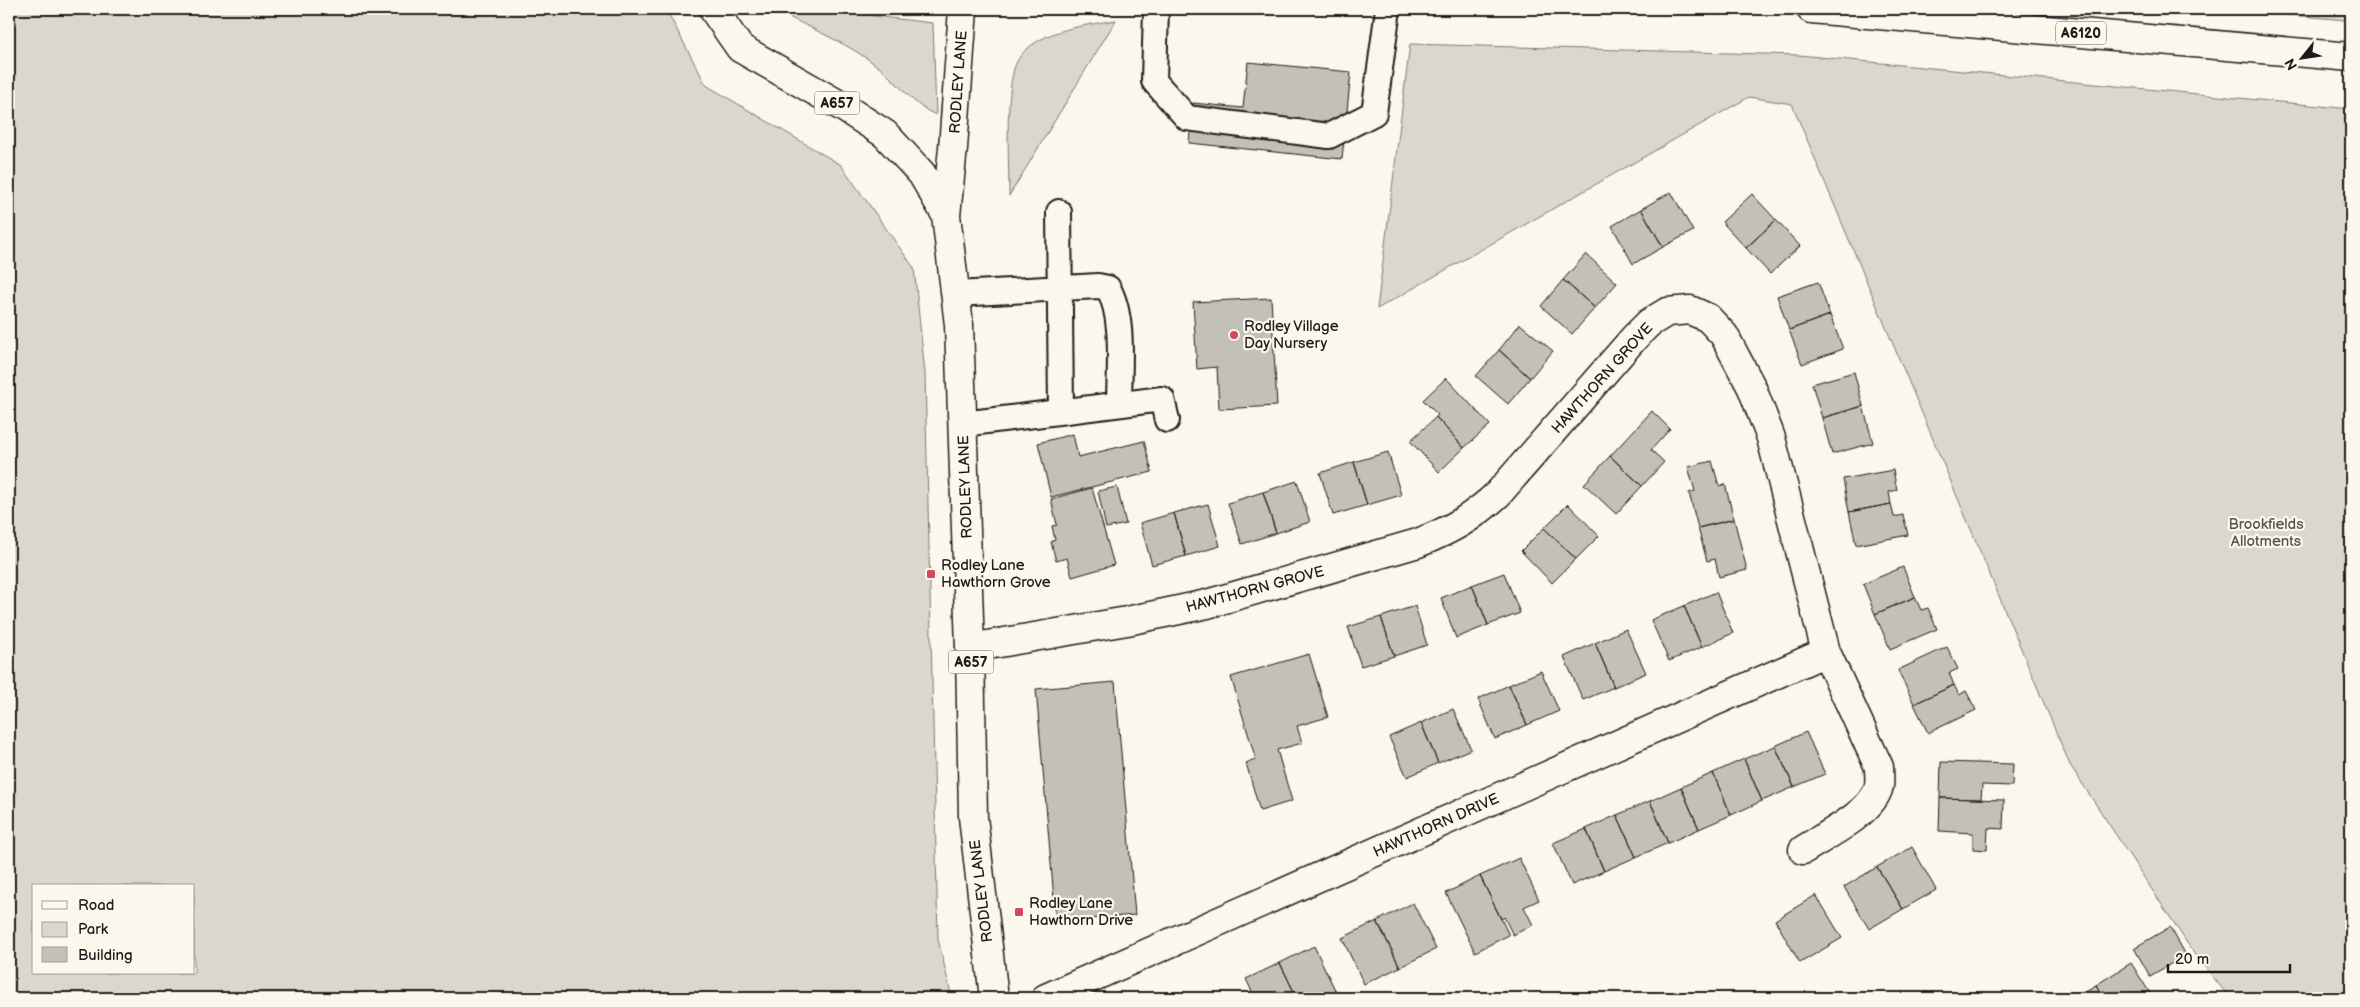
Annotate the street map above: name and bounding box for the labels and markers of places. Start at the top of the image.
place label: Rodley Village Day Nursery [1244,317,1339,353]
marker: Rodley Village Day Nursery [1228,329,1240,341]
place label: Rodley Lane Hawthorn Grove [941,556,1051,592]
marker: Rodley Lane Hawthorn Grove [925,568,937,580]
place label: Rodley Lane Hawthorn Drive [1029,894,1133,930]
marker: Rodley Lane Hawthorn Drive [1013,906,1025,918]

